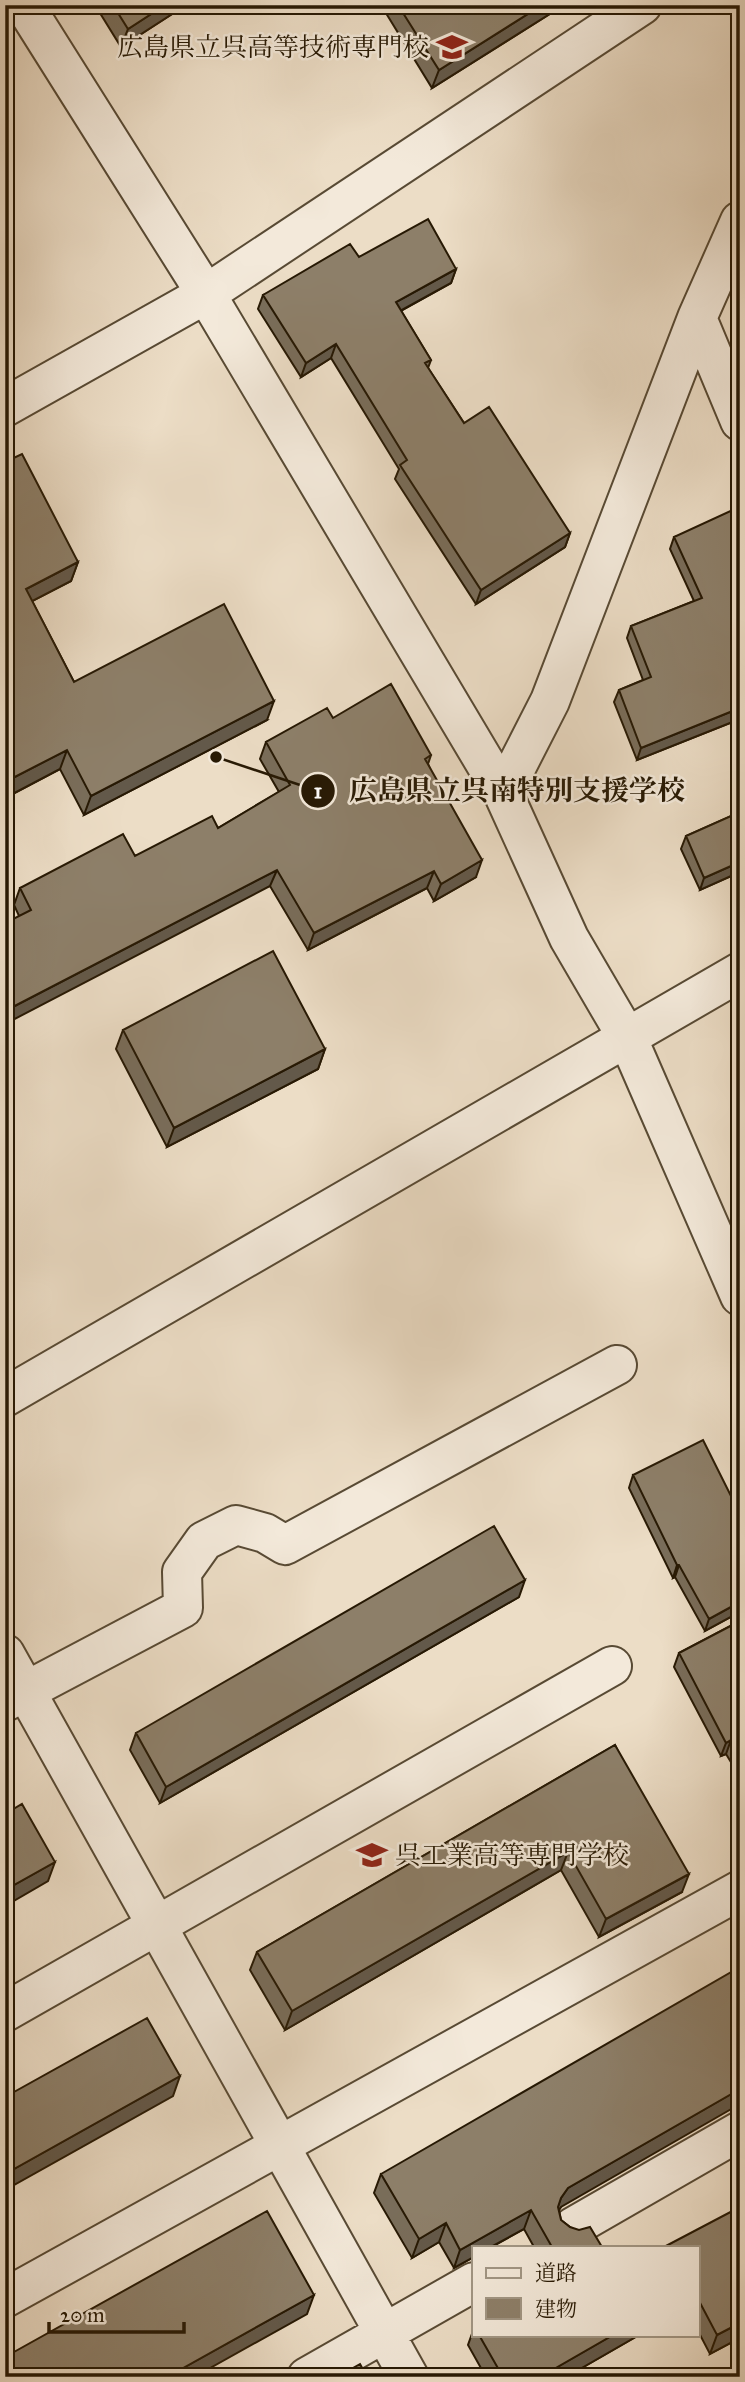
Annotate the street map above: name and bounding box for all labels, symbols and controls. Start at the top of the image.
school or university icon: 広島県立呉高等技術専門校 [435,30,469,64]
place label: 広島県立呉高等技術専門校 [117,31,429,63]
callout: 広島県立呉南特別支援学校 [300,766,699,815]
text: 広島県立呉南特別支援学校 [349,773,685,808]
text: 1 [314,778,322,804]
school or university icon: 呉工業高等専門学校 [355,1838,389,1872]
place label: 呉工業高等専門学校 [395,1839,629,1871]
legend [472,2246,700,2336]
text: 道路 [535,2260,577,2286]
scale bar [49,2291,184,2335]
text: 建物 [535,2296,577,2322]
text: 20 m [60,2302,105,2328]

